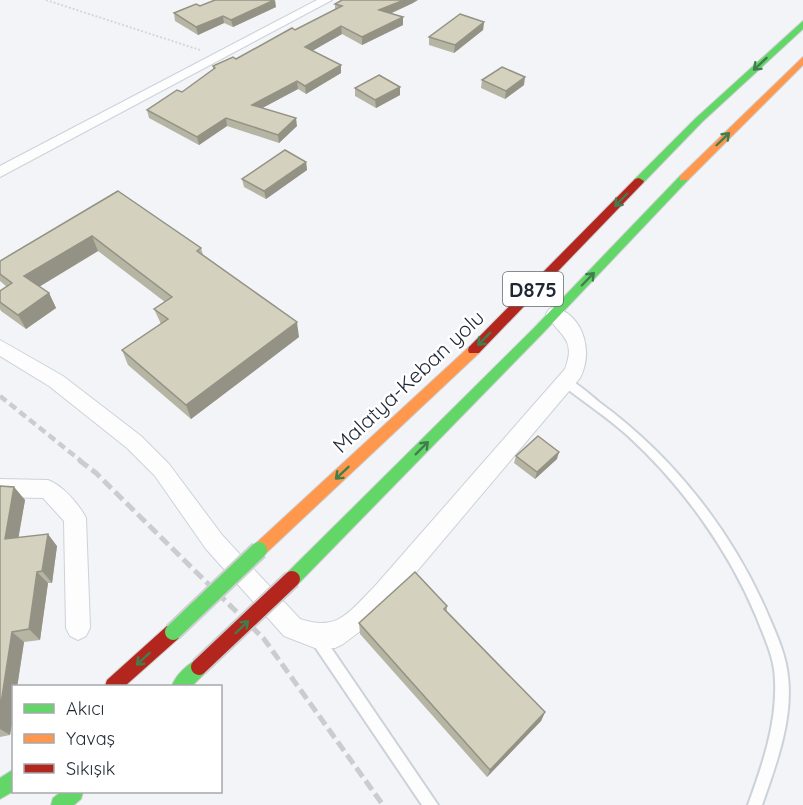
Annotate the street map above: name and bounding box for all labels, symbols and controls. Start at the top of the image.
one-way arrow [753,56,768,70]
one-way arrow [715,131,730,146]
one-way arrow [613,192,628,207]
road number: D875 [503,272,563,306]
one-way arrow [580,272,594,287]
street label: Malatya-Keban yolu [327,304,489,458]
one-way arrow [477,332,492,346]
one-way arrow [414,441,429,456]
one-way arrow [335,465,350,479]
one-way arrow [234,620,249,634]
one-way arrow [136,652,151,666]
legend [12,685,222,793]
text: Akıcı [66,697,104,720]
text: Yavaş [66,727,115,750]
text: Sıkışık [66,757,115,780]

